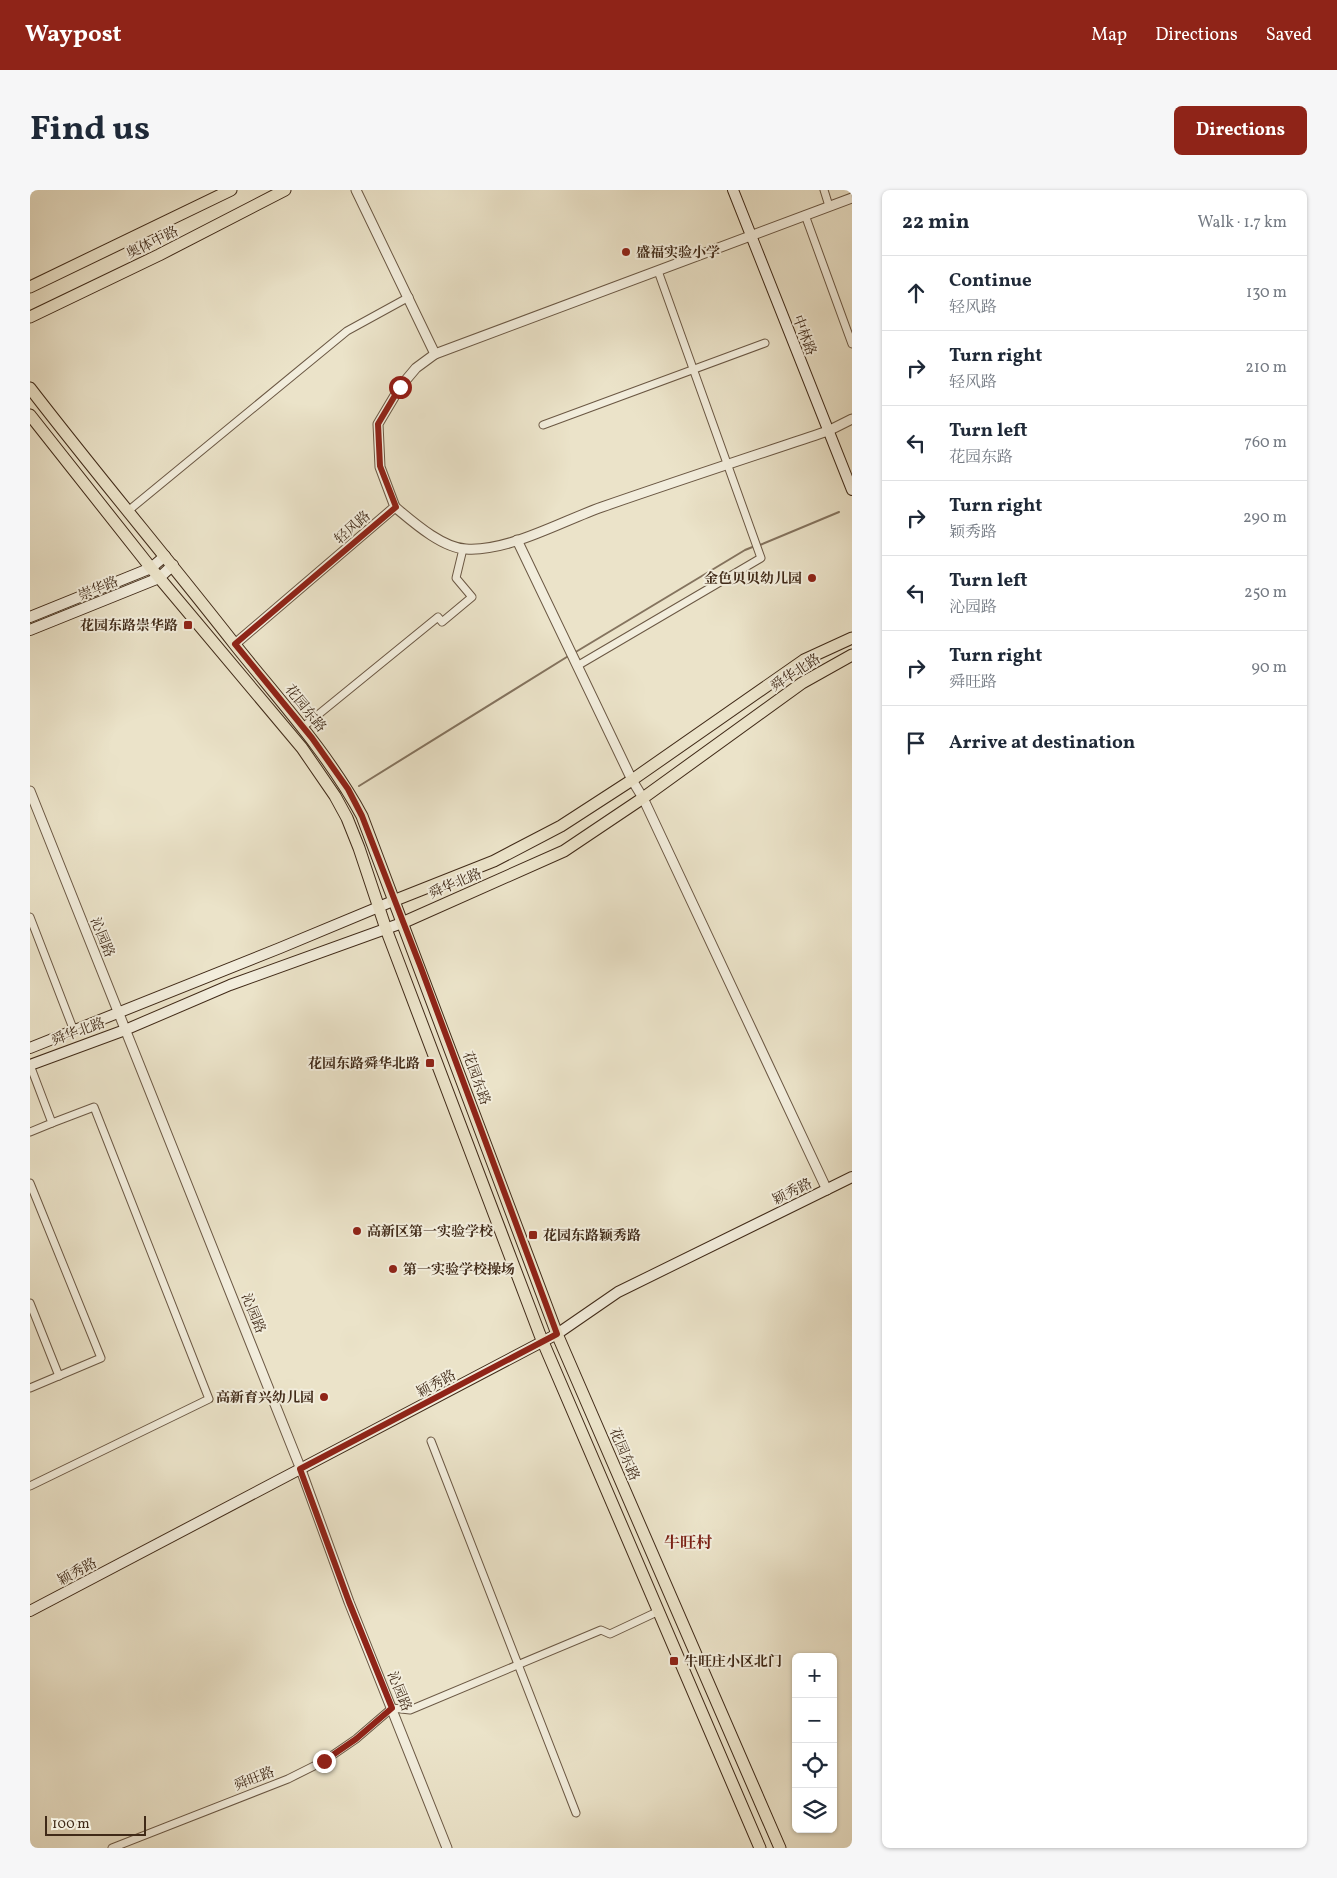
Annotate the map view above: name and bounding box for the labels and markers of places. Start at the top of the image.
place label: 盛福实验小学 [636,244,720,263]
marker: 盛福实验小学 [620,246,632,258]
place label: 金色贝贝幼儿园 [704,570,802,589]
marker: 金色贝贝幼儿园 [806,572,818,584]
place label: 花园东路崇华路 [80,617,178,636]
marker: 花园东路崇华路 [182,619,194,631]
place label: 花园东路舜华北路 [308,1055,420,1074]
marker: 花园东路舜华北路 [424,1057,436,1069]
place label: 高新区第一实验学校 [367,1223,493,1242]
marker: 高新区第一实验学校 [351,1225,363,1237]
place label: 花园东路颖秀路 [543,1227,641,1246]
marker: 花园东路颖秀路 [527,1229,539,1241]
place label: 第一实验学校操场 [403,1261,515,1280]
marker: 第一实验学校操场 [387,1263,399,1275]
place label: 高新育兴幼儿园 [216,1389,314,1408]
marker: 高新育兴幼儿园 [318,1391,330,1403]
place label: 牛旺庄小区北门 [684,1653,782,1672]
marker: 牛旺庄小区北门 [668,1655,680,1667]

